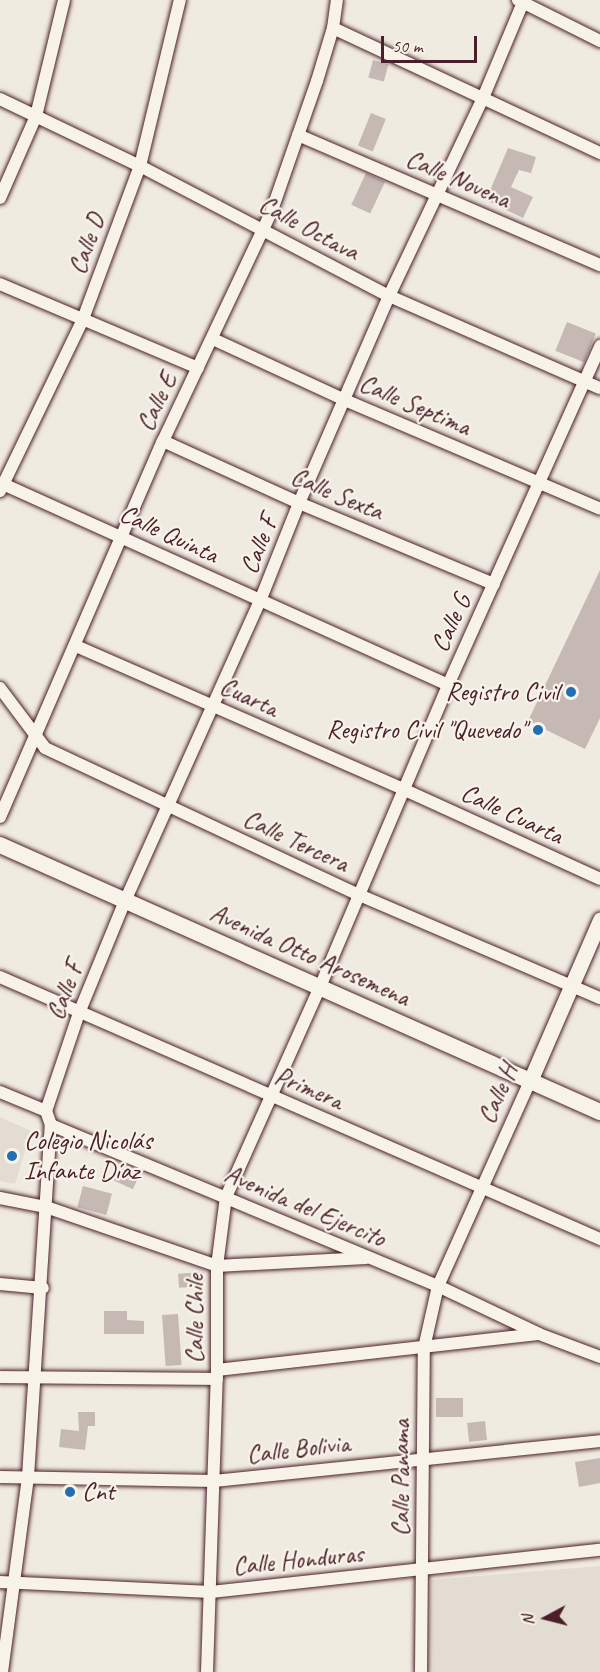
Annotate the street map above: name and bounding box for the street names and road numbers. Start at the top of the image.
street label: Calle Novena [401,143,515,215]
street label: Calle Octava [254,189,364,267]
street label: Calle D [62,209,112,279]
street label: Calle E [130,368,184,436]
street label: Calle Septima [355,368,475,442]
street label: Calle Sexta [287,461,387,527]
street label: Calle Quinta [115,498,223,570]
street label: Calle F [233,512,285,578]
street label: Calle G [424,589,478,657]
street label: Cuarta [215,670,283,724]
street label: Calle Cuarta [457,777,567,851]
street label: Calle Tercera [239,803,353,879]
street label: Avenida Otto Arosemena [206,897,414,1013]
street label: Calle F [40,958,90,1024]
street label: Calle H [471,1059,525,1129]
street label: Primera [270,1060,348,1116]
street label: Avenida del Ejercito [220,1158,390,1254]
street label: Calle Chile [179,1274,211,1364]
street label: Calle Panama [385,1419,417,1537]
street label: Calle Bolivia [245,1427,351,1471]
street label: Calle Honduras [231,1538,365,1582]

